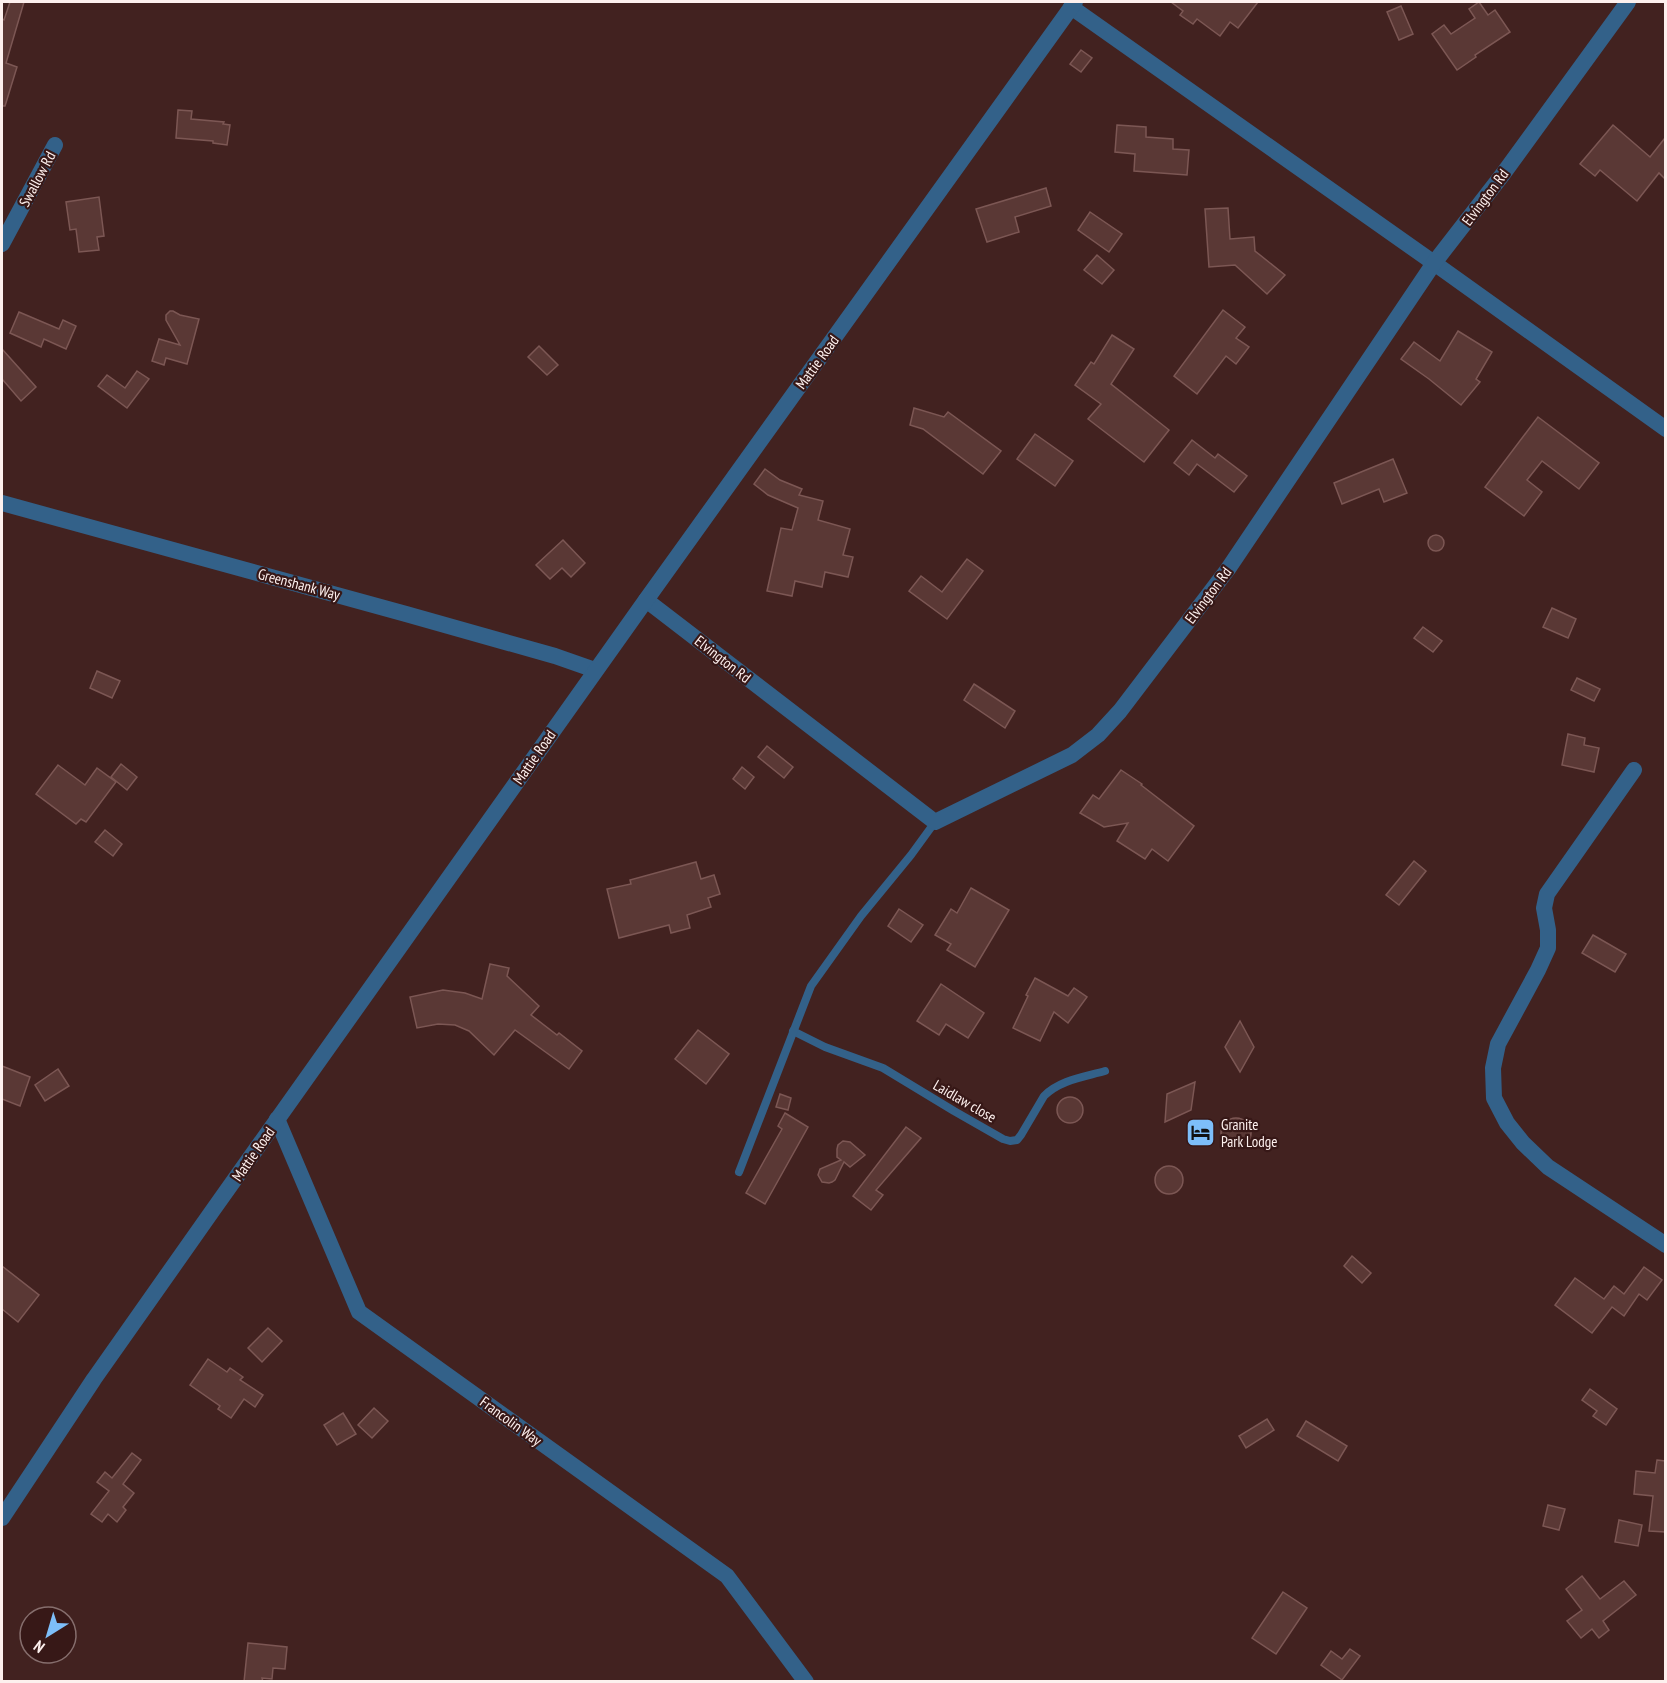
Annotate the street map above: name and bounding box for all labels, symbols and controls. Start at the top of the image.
street label: Swallow Rd [15,148,59,210]
street label: Elvington Rd [1458,165,1512,229]
street label: Mattie Road [791,331,843,393]
street label: Elvington Rd [1181,563,1235,627]
street label: Greenshank Way [256,564,342,604]
street label: Elvington Rd [691,631,755,687]
street label: Mattie Road [508,726,560,788]
street label: Laidlaw close [930,1075,1000,1127]
place label: Granite Park Lodge [1221,1115,1277,1151]
hotel icon: Granite Park Lodge [1184,1117,1216,1149]
street label: Mattie Road [227,1123,279,1185]
street label: Francolin Way [476,1392,546,1450]
north arrow [18,1605,78,1665]
text: N [30,1636,48,1658]

